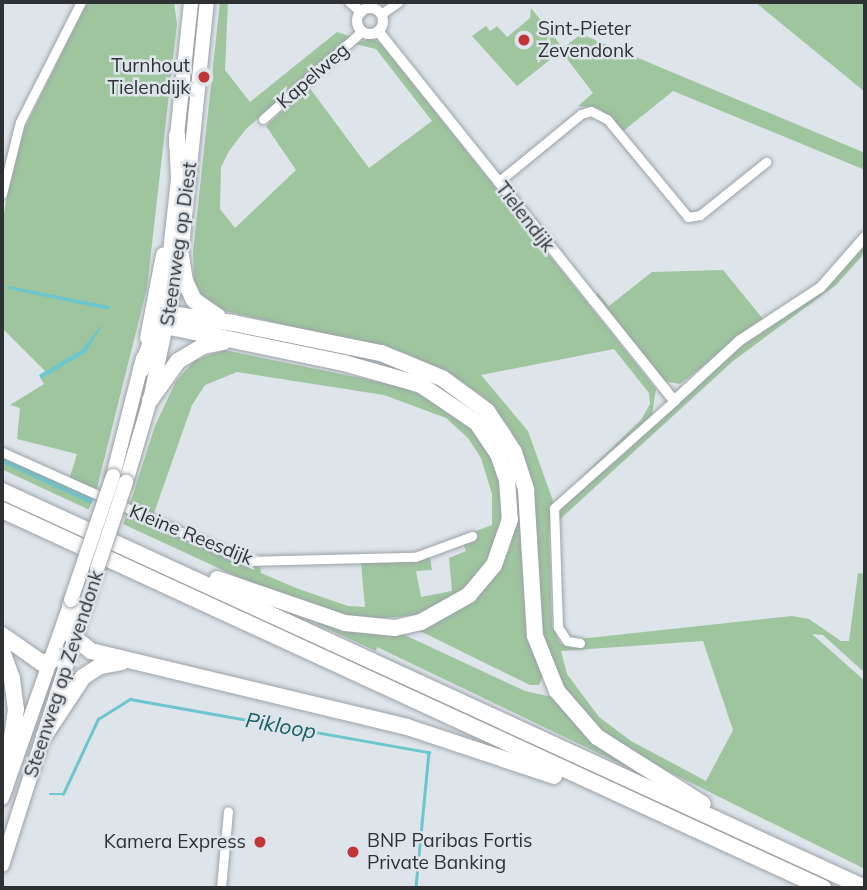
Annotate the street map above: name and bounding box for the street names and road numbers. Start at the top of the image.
street label: Kapelweg [272,39,354,113]
street label: Steenweg op Diest [156,161,202,327]
street label: Tielendijk [491,177,559,257]
street label: Kleine Reesdijk [126,500,256,570]
street label: Steenweg op Zevendonk [20,568,108,780]

